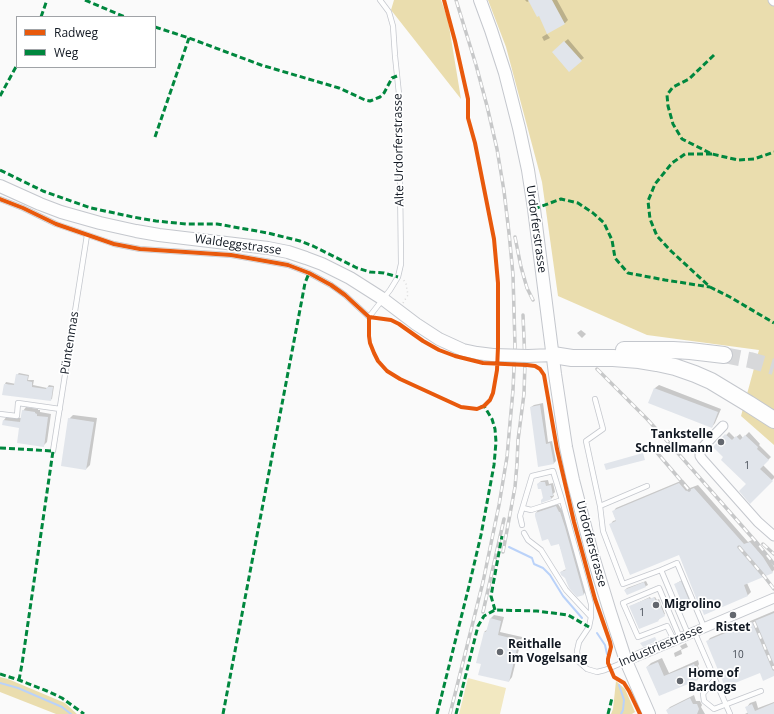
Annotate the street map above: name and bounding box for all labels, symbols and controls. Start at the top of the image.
legend [16,16,156,68]
text: Radweg [54,24,98,41]
text: Weg [54,44,78,61]
street label: Alte Urdorferstrasse [391,93,407,207]
street label: Urdorferstrasse [523,184,549,274]
street label: Waldeggstrasse [194,232,282,258]
street label: Püntenmas [58,310,82,376]
place label: Tankstelle Schnellmann [635,428,713,456]
marker: Tankstelle Schnellmann [716,437,726,447]
house number: 1 [744,460,750,472]
street label: Urdorferstrasse [573,499,609,589]
place label: Migrolino [664,598,721,612]
marker: Migrolino [651,600,661,610]
house number: 1 [639,607,645,619]
marker: Ristet [728,610,738,620]
place label: Ristet [715,621,751,635]
street label: Industriestrasse [617,622,705,670]
place label: Reithalle im Vogelsang [508,638,587,666]
marker: Reithalle im Vogelsang [495,647,505,657]
house number: 10 [732,649,744,661]
place label: Home of Bardogs [688,667,739,695]
marker: Home of Bardogs [675,676,685,686]

